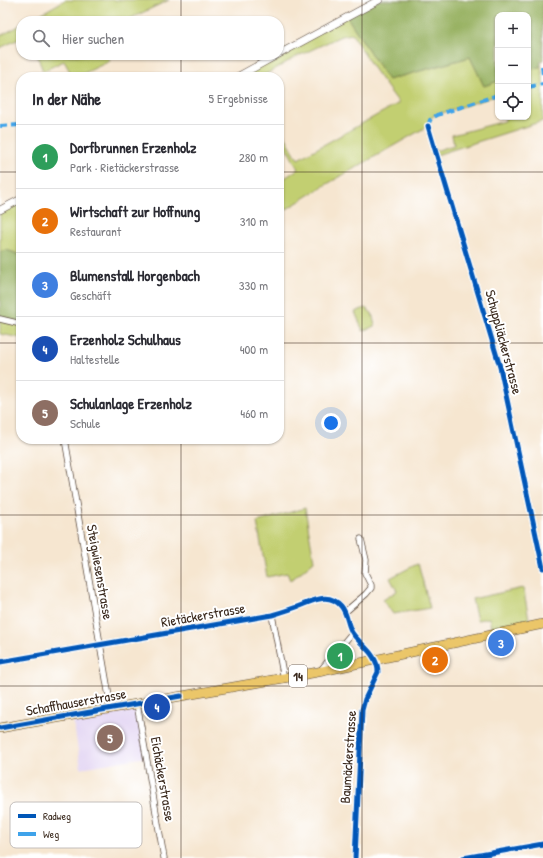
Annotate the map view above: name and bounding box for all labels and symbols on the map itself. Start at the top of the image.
street label: Schuppliäckerstrasse [480,288,528,397]
your location [321,413,341,433]
street label: Steigwiesenstrasse [82,523,118,621]
street label: Rietäckerstrasse [159,598,247,631]
pin: 3 [488,628,514,658]
pin: 1 [327,641,353,671]
pin: 2 [422,645,448,675]
road number: 14 [289,665,307,687]
street label: Schaffhauserstrasse [24,683,128,720]
pin: 4 [144,692,170,722]
street label: Baumäckerstrasse [335,710,360,804]
pin: 5 [97,723,123,753]
street label: Eichäckerstrasse [147,735,180,823]
legend [10,802,142,848]
text: Radweg [43,809,71,823]
text: Weg [43,827,59,841]

